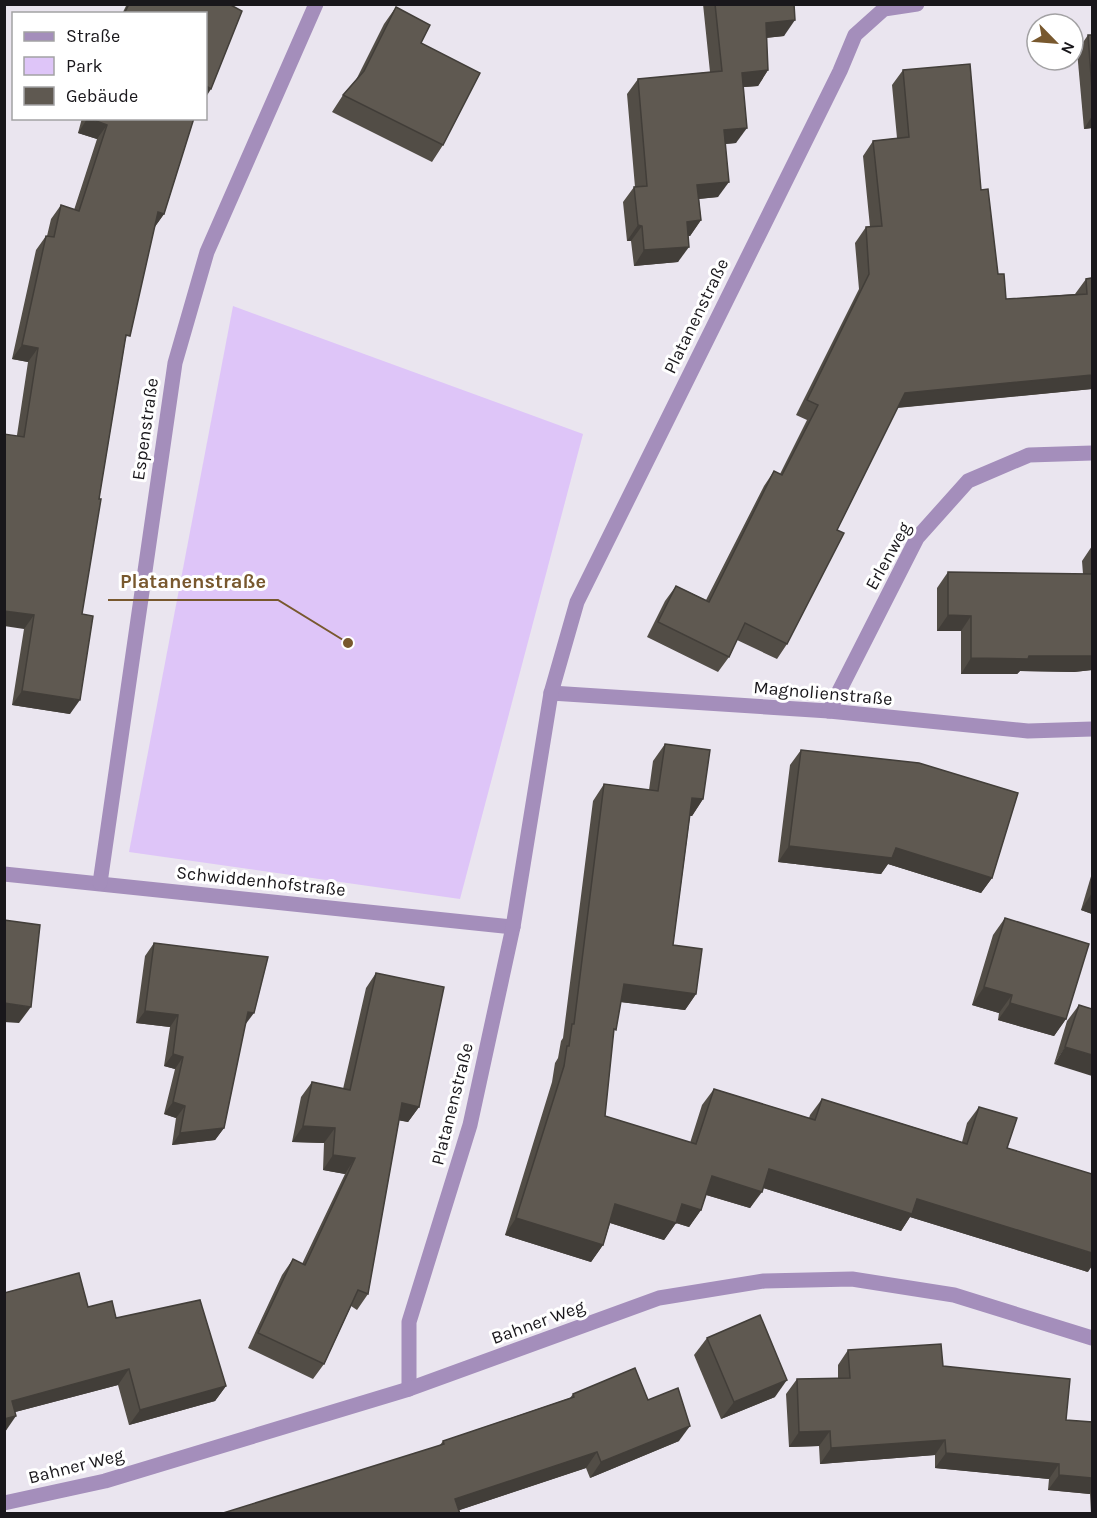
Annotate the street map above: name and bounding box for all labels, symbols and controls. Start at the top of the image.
legend [12,12,207,120]
north arrow [1025,12,1085,72]
text: Straße [66,25,120,47]
text: N [1057,39,1079,57]
text: Park [66,55,103,77]
text: Gebäude [66,85,138,107]
street label: Platanenstraße [659,255,733,377]
street label: Espenstraße [127,376,163,482]
street label: Erlenweg [860,518,916,594]
callout: Platanenstraße [108,562,278,600]
text: Platanenstraße [120,570,266,593]
street label: Magnolienstraße [753,676,893,710]
street label: Schwiddenhofstraße [175,861,347,901]
street label: Platanenstraße [426,1040,478,1168]
street label: Bahner Weg [488,1295,588,1349]
street label: Bahner Weg [26,1443,126,1489]

